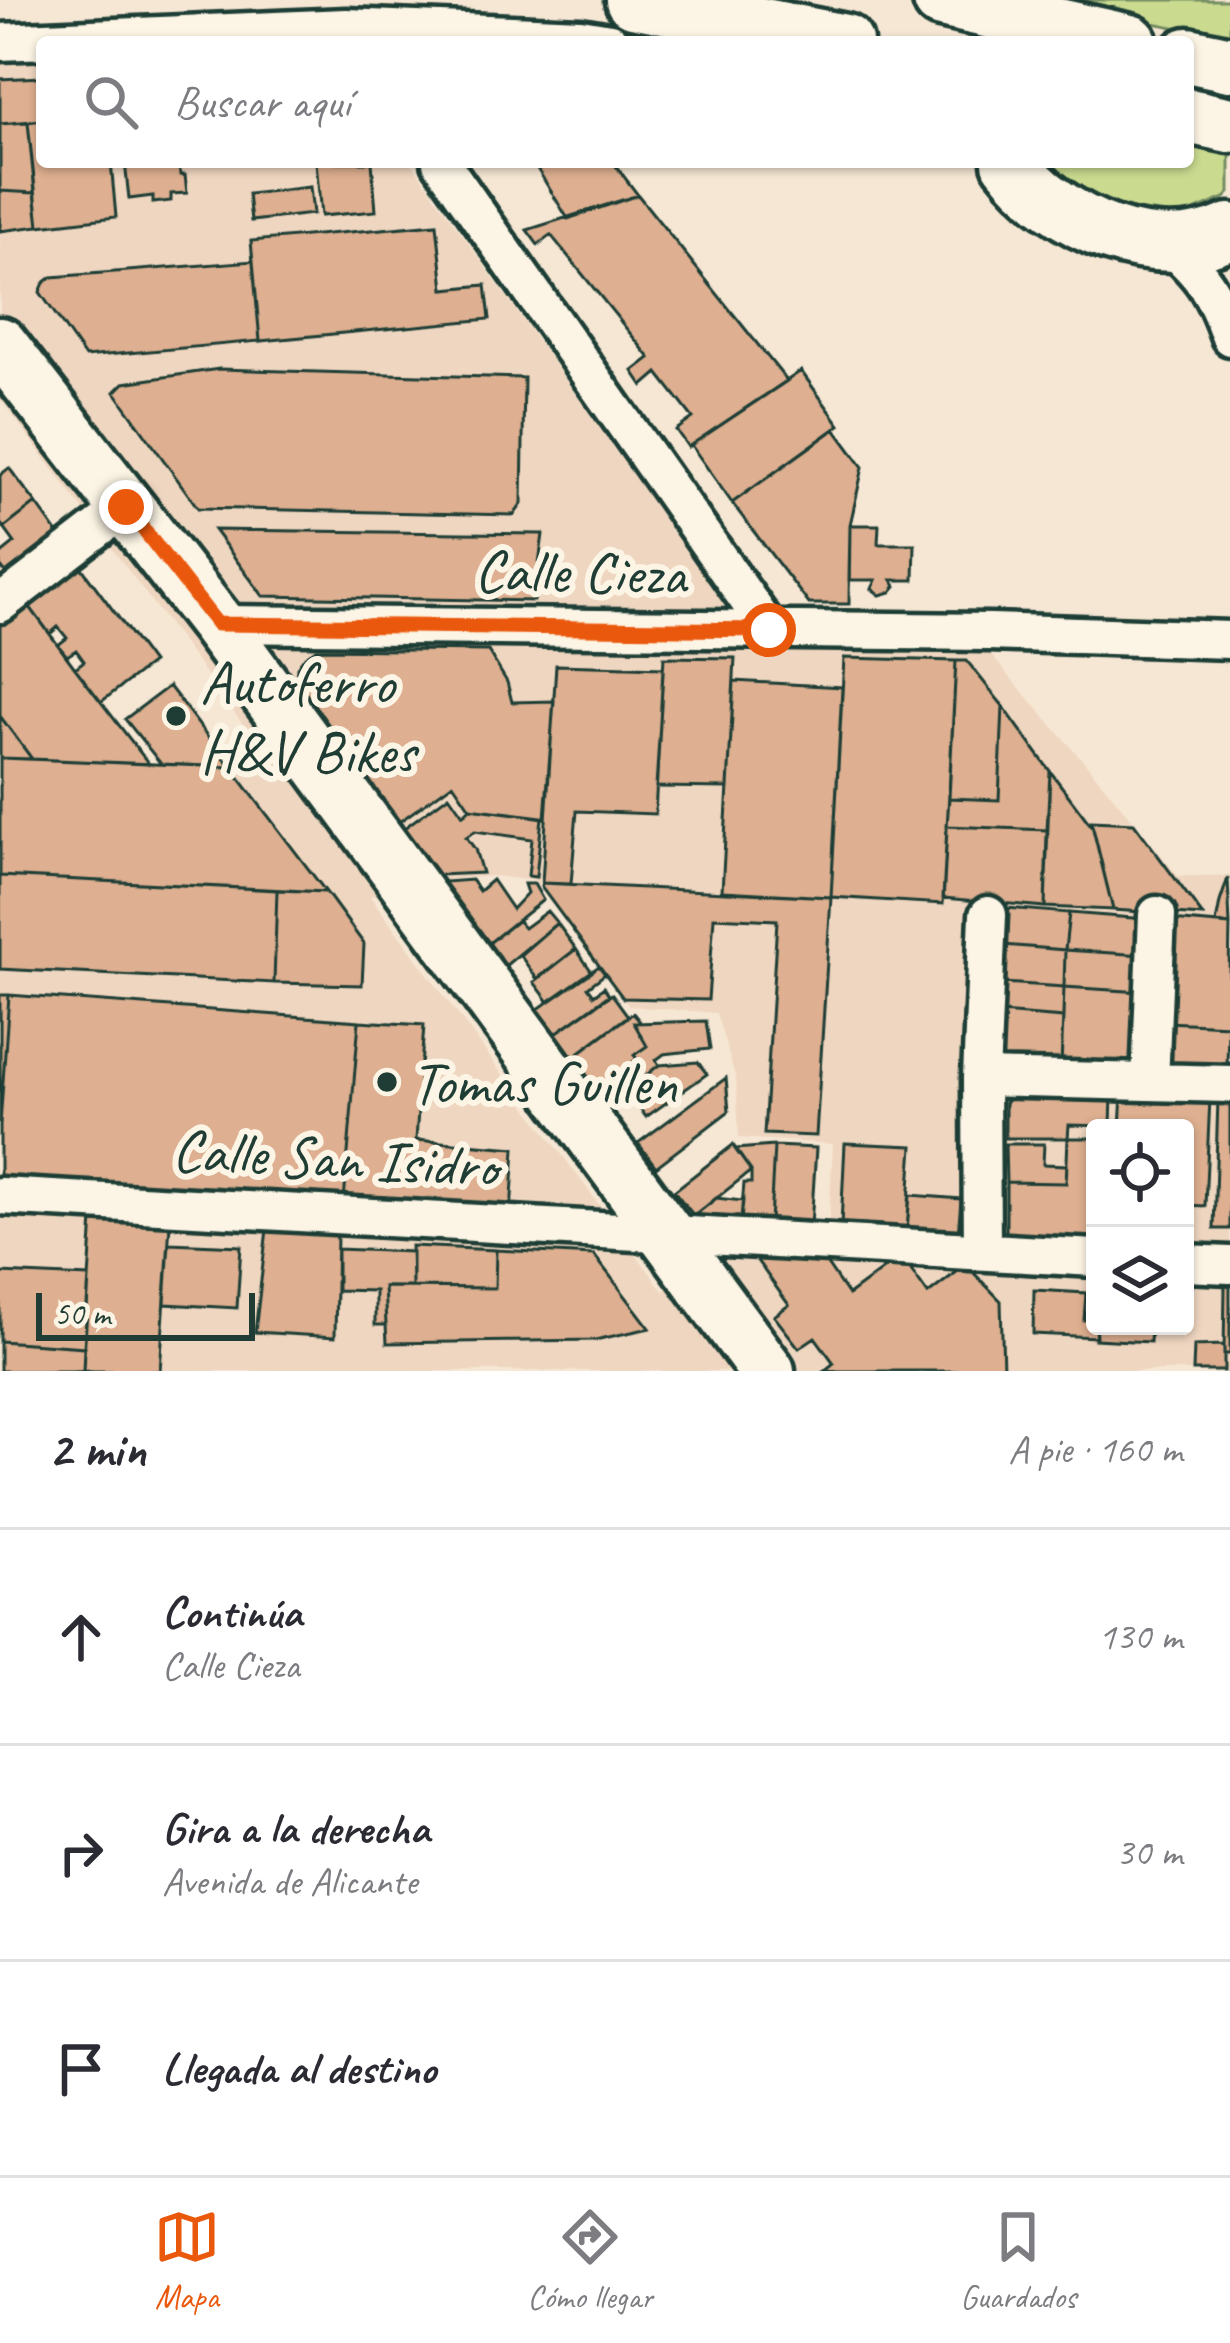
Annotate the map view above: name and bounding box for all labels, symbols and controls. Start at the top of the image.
search box [36,36,1194,168]
icon: search [78,69,144,135]
text: Buscar aquí [174,74,350,131]
route end [99,480,153,534]
street label: Calle Cieza [474,532,690,612]
route start [742,603,796,657]
place label: Autoferro H&V Bikes [200,645,420,790]
marker: Autoferro H&V Bikes [163,703,189,729]
place label: Tomas Guillen [411,1045,678,1121]
marker: Tomas Guillen [374,1069,400,1095]
street label: Calle San Isidro [170,1112,505,1205]
map controls [1086,1119,1194,1335]
button: locate [1086,1119,1194,1227]
button: layers [1086,1227,1194,1335]
scale bar [36,1287,255,1340]
text: 50 m [54,1293,110,1335]
text: 2 min [48,1417,146,1481]
text: A pie · 160 m [1008,1425,1182,1474]
text: Continúa [162,1584,302,1641]
icon: ahead [48,1604,114,1670]
text: 130 m [1098,1612,1182,1661]
text: Calle Cieza [162,1641,299,1690]
text: Gira a la derecha [162,1800,429,1857]
icon: right [48,1820,114,1886]
text: 30 m [1116,1828,1182,1877]
text: Avenida de Alicante [162,1857,417,1906]
icon: arrive [48,2036,114,2102]
text: Llegada al destino [162,2040,436,2097]
tab: Mapa [154,2204,220,2318]
tab: Cómo llegar [528,2204,653,2318]
tab: Guardados [960,2204,1076,2318]

